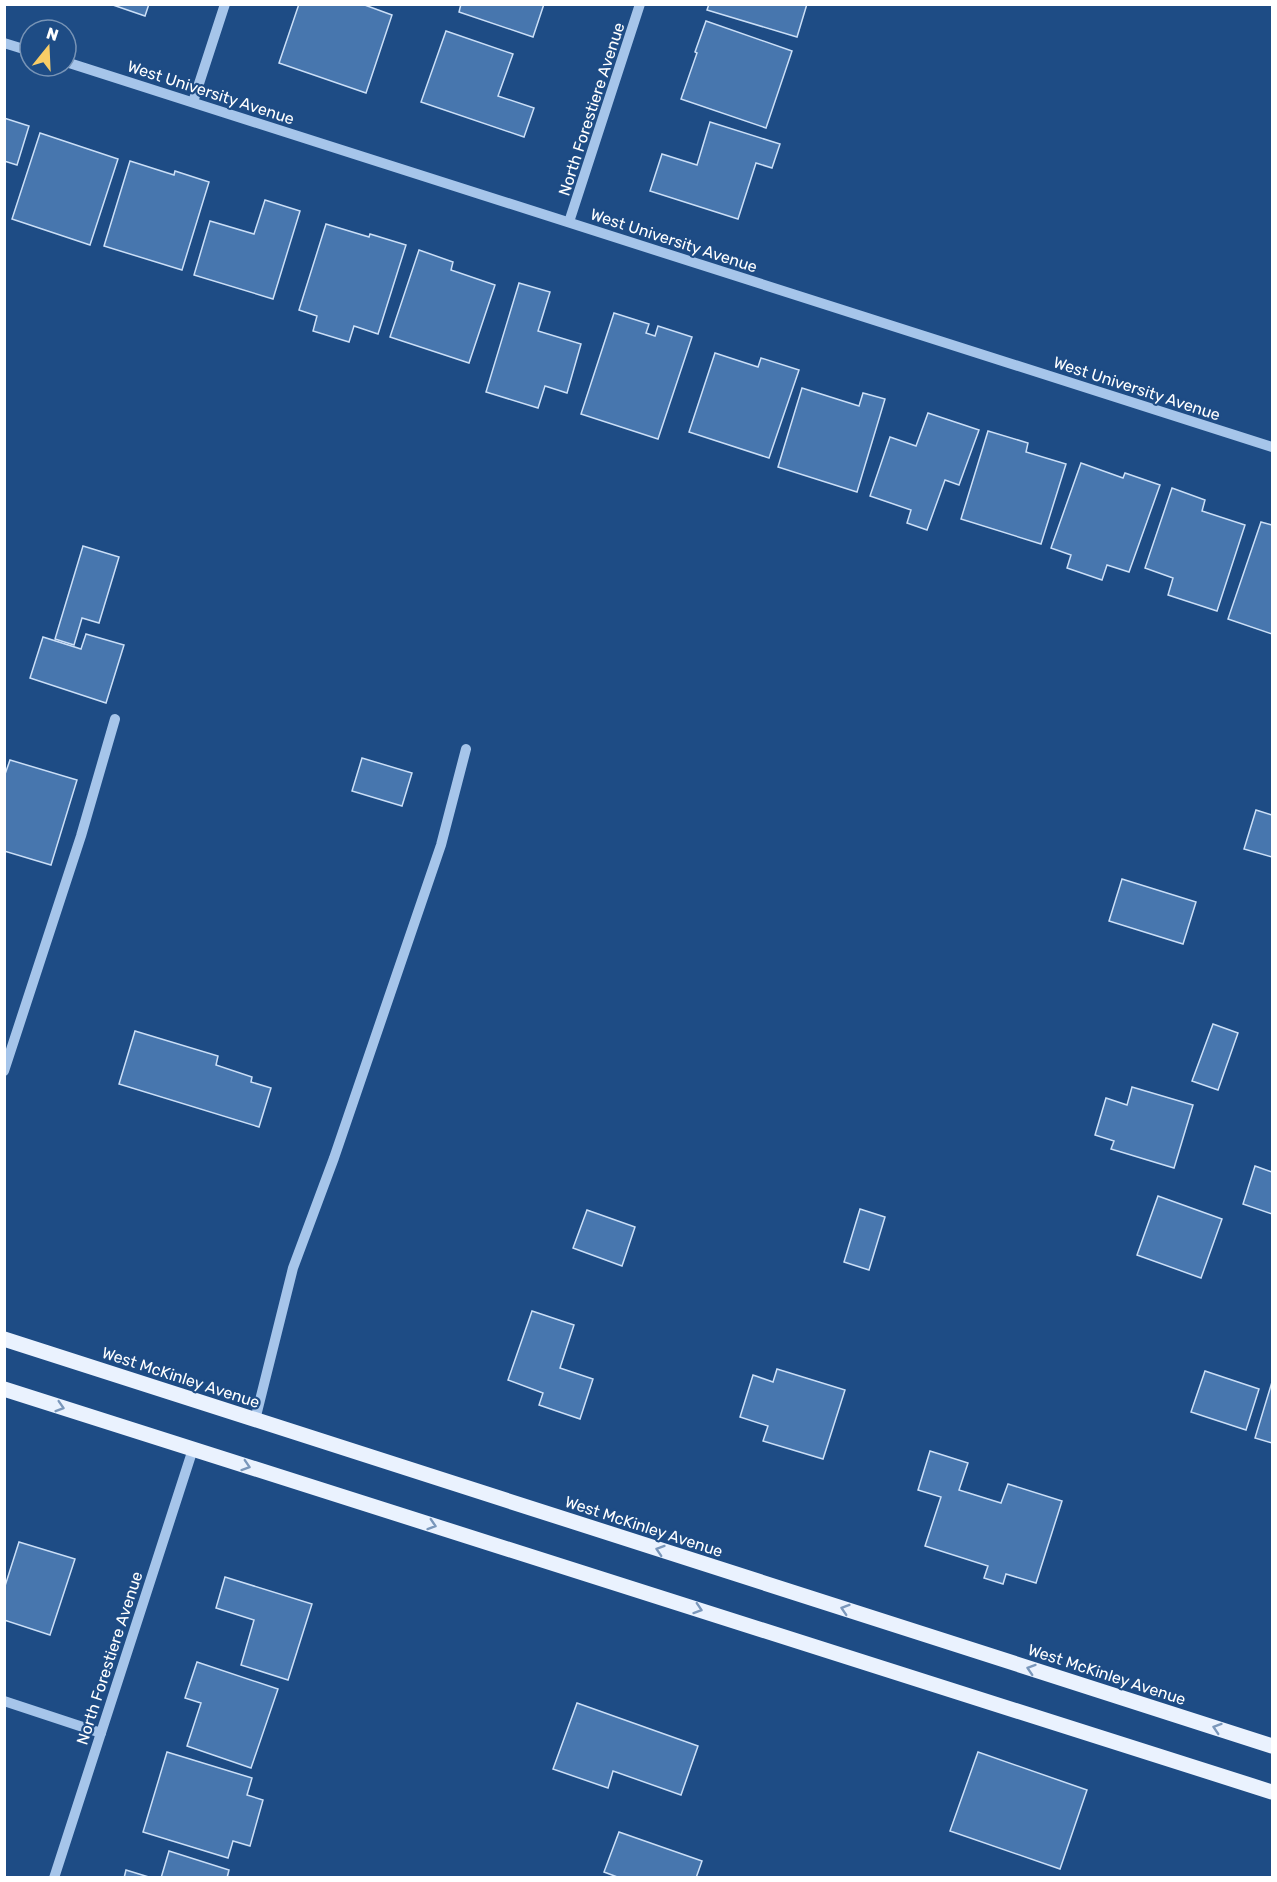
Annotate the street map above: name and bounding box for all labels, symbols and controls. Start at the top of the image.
north arrow [18,18,78,78]
street label: North Forestiere Avenue [554,20,629,198]
text: N [44,23,61,45]
street label: West University Avenue [125,56,297,128]
street label: West University Avenue [588,204,760,276]
street label: West University Avenue [1051,352,1223,424]
street label: West McKinley Avenue [99,1343,262,1412]
one-way arrow [54,1400,65,1412]
one-way arrow [240,1458,251,1471]
street label: West McKinley Avenue [562,1492,725,1561]
one-way arrow [426,1518,437,1530]
one-way arrow [655,1544,666,1557]
street label: North Forestiere Avenue [72,1569,147,1747]
one-way arrow [692,1602,703,1614]
one-way arrow [840,1604,851,1616]
street label: West McKinley Avenue [1025,1640,1188,1709]
one-way arrow [1026,1663,1037,1676]
one-way arrow [1212,1723,1223,1735]

